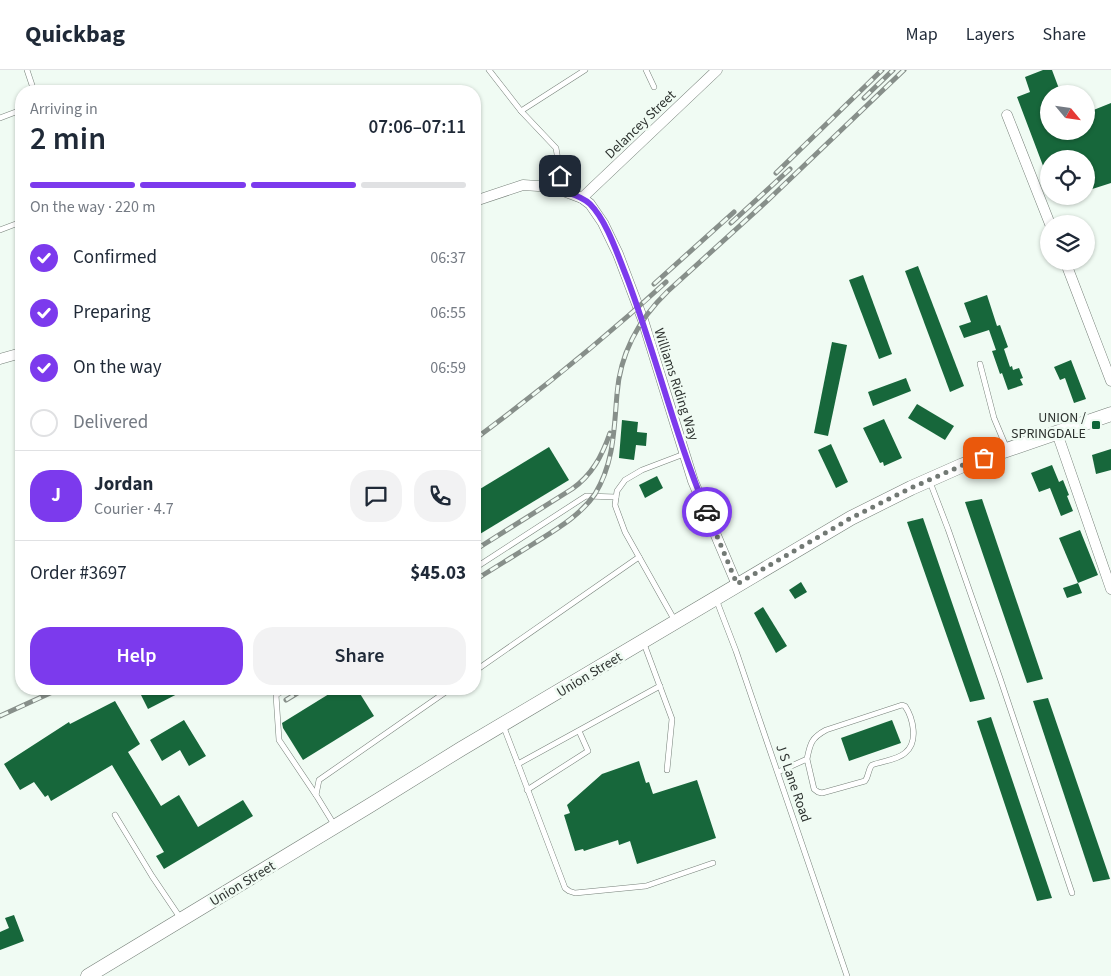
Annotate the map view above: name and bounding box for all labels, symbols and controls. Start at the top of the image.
text: Quickbag [25,17,125,52]
text: Map [906,22,938,47]
text: Layers [966,22,1015,47]
text: Share [1043,22,1086,47]
north arrow [1040,85,1095,140]
map controls [1040,85,1095,270]
street label: Delancey Street [601,86,681,164]
text: Arriving in [30,98,98,120]
text: 07:06–07:11 [368,114,466,141]
text: 2 min [30,116,106,162]
button: locate [1040,150,1095,205]
pin [539,155,581,197]
icon: home [546,162,574,190]
text: On the way · 220 m [30,196,155,218]
button: layers [1040,215,1095,270]
icon: check [30,244,58,272]
text: Confirmed [73,244,157,271]
text: 06:37 [430,247,466,269]
icon: check [30,299,58,327]
text: Preparing [73,299,151,326]
text: 06:55 [430,302,466,324]
street label: Williams Riding Way [648,326,704,443]
icon: check [30,354,58,382]
text: On the way [73,354,162,381]
text: 06:59 [430,357,466,379]
place label: UNION / SPRINGDALE [1011,408,1086,444]
text: Delivered [73,409,148,436]
marker: UNION / SPRINGDALE [1090,419,1102,431]
pin [963,437,1005,479]
icon: bag [970,444,998,472]
button: chat [350,470,402,522]
button: phone [414,470,466,522]
text: Jordan [94,471,153,498]
text: J [51,482,61,509]
courier [682,487,732,537]
text: Courier · 4.7 [94,498,174,520]
icon: car [693,498,721,526]
text: Order #3697 [30,560,127,587]
text: $45.03 [410,560,466,587]
button: Help [30,627,243,685]
button: Share [253,627,466,685]
street label: Union Street [553,647,626,702]
street label: J S Lane Road [770,742,816,825]
street label: Union Street [206,856,279,911]

